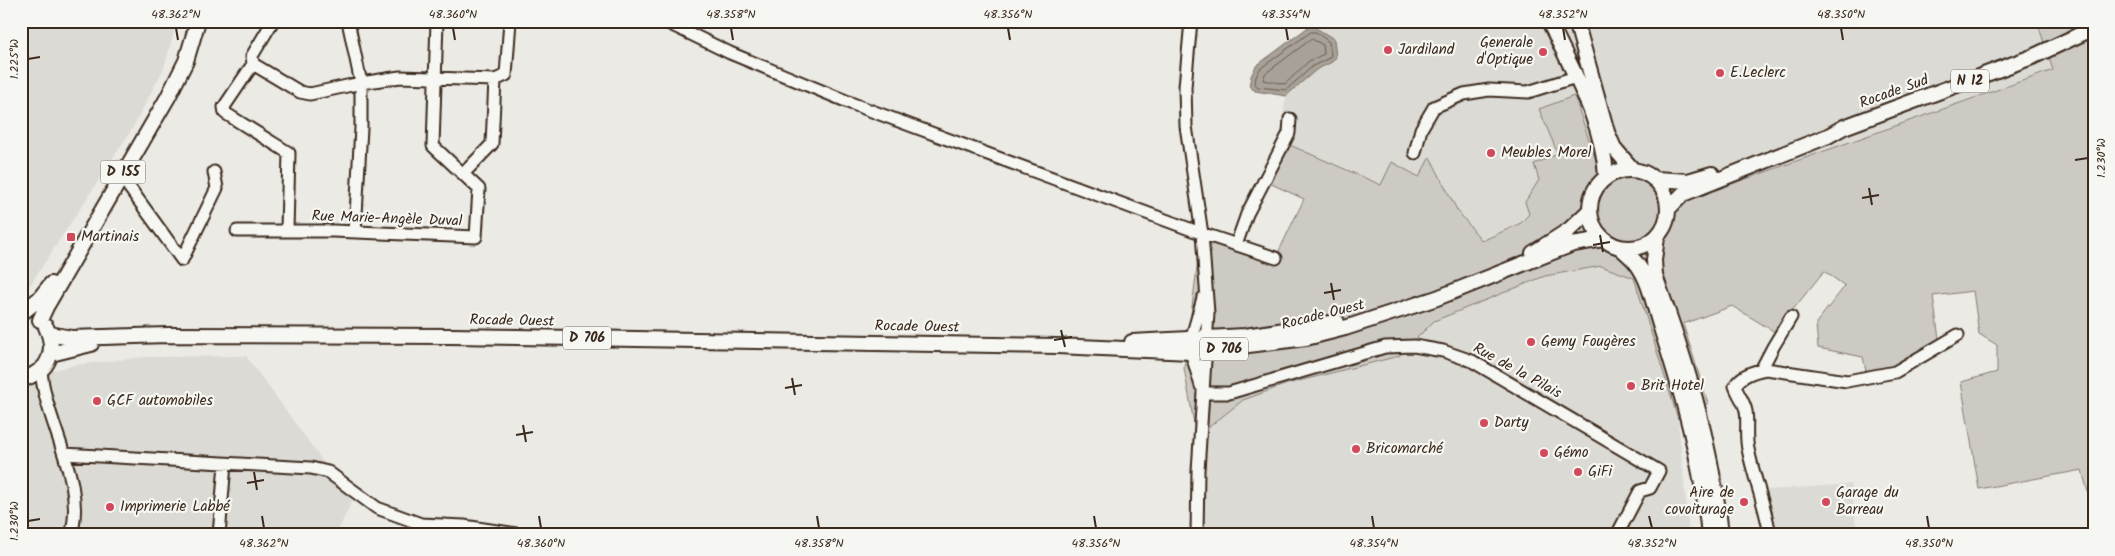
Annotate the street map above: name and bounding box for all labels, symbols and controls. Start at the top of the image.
text: 48.362°N [151,5,201,24]
text: 48.360°N [429,5,477,24]
text: 48.358°N [706,5,756,24]
text: 48.356°N [984,5,1032,24]
text: 48.354°N [1262,5,1310,24]
text: 48.352°N [1538,5,1588,24]
text: 48.350°N [1817,5,1865,24]
place label: Generale d'Optique [1477,31,1533,72]
place label: Jardiland [1398,38,1455,62]
text: 1.225°W [5,39,24,79]
marker: Jardiland [1382,44,1394,56]
marker: Generale d'Optique [1537,46,1549,58]
place label: E.Leclerc [1730,61,1786,85]
marker: E.Leclerc [1714,67,1726,79]
street label: Rocade Sud [1856,68,1932,116]
road number: N 12 [1951,70,1989,92]
text: 1.230°W [2092,138,2111,178]
place label: Meubles Morel [1501,141,1592,165]
marker: Meubles Morel [1485,147,1497,159]
road number: D 155 [100,160,146,183]
street label: Rue Marie-Angèle Duval [311,204,463,234]
place label: Martinais [81,225,140,249]
marker: Martinais [65,231,77,243]
street label: Rocade Ouest [1279,293,1367,337]
street label: Rocade Ouest [469,308,555,334]
street label: Rocade Ouest [874,314,960,340]
road number: D 706 [563,326,611,349]
place label: Gemy Fougères [1541,330,1636,354]
marker: Gemy Fougères [1525,336,1537,348]
street label: Rue de la Pilais [1468,337,1566,406]
road number: D 706 [1200,338,1248,360]
place label: Brit Hotel [1641,374,1704,398]
marker: Brit Hotel [1625,380,1637,392]
place label: GCF automobiles [107,389,213,413]
marker: GCF automobiles [91,395,103,407]
place label: Darty [1494,411,1529,435]
marker: Darty [1478,417,1490,429]
place label: Bricomarché [1366,437,1444,461]
place label: Gémo [1554,441,1589,465]
marker: Bricomarché [1350,443,1362,455]
marker: Gémo [1538,447,1550,459]
place label: GiFi [1588,460,1614,484]
marker: GiFi [1572,466,1584,478]
place label: Aire de covoiturage [1665,481,1734,522]
place label: Garage du Barreau [1836,481,1899,522]
place label: Imprimerie Labbé [120,495,231,519]
marker: Aire de covoiturage [1738,496,1750,508]
marker: Garage du Barreau [1820,496,1832,508]
text: 1.230°W [5,501,24,541]
marker: Imprimerie Labbé [104,501,116,513]
text: 48.362°N [239,534,289,553]
text: 48.360°N [517,534,565,553]
text: 48.358°N [794,534,844,553]
text: 48.356°N [1072,534,1120,553]
text: 48.354°N [1350,534,1398,553]
text: 48.352°N [1627,534,1677,553]
text: 48.350°N [1905,534,1953,553]

